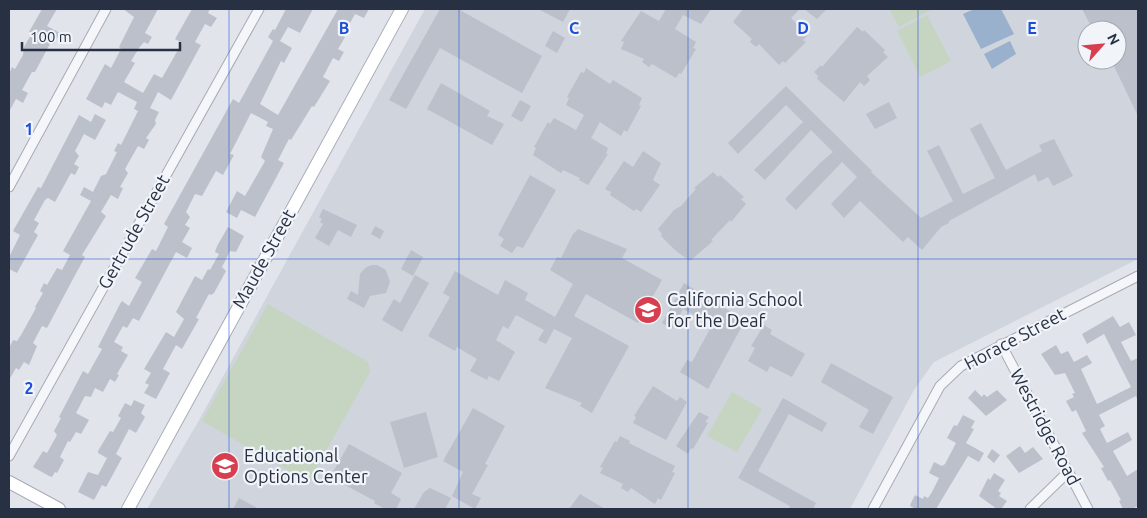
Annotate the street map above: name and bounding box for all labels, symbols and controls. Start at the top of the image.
text: B [339,19,349,37]
text: C [569,19,579,37]
text: D [797,19,809,37]
text: E [1027,19,1037,37]
scale bar [22,20,180,52]
north arrow [1077,20,1127,70]
text: 100 m [30,28,72,45]
text: N [1104,31,1123,47]
text: 1 [24,120,34,138]
street label: Gertrude Street [93,171,173,292]
street label: Maude Street [228,206,299,311]
place label: California School for the Deaf [667,289,803,330]
school or university icon: California School for the Deaf [633,295,663,325]
street label: Horace Street [960,303,1069,373]
street label: Westridge Road [1007,365,1085,488]
text: 2 [24,379,34,397]
place label: Educational Options Center [244,445,368,486]
school or university icon: Educational Options Center [210,451,240,481]

